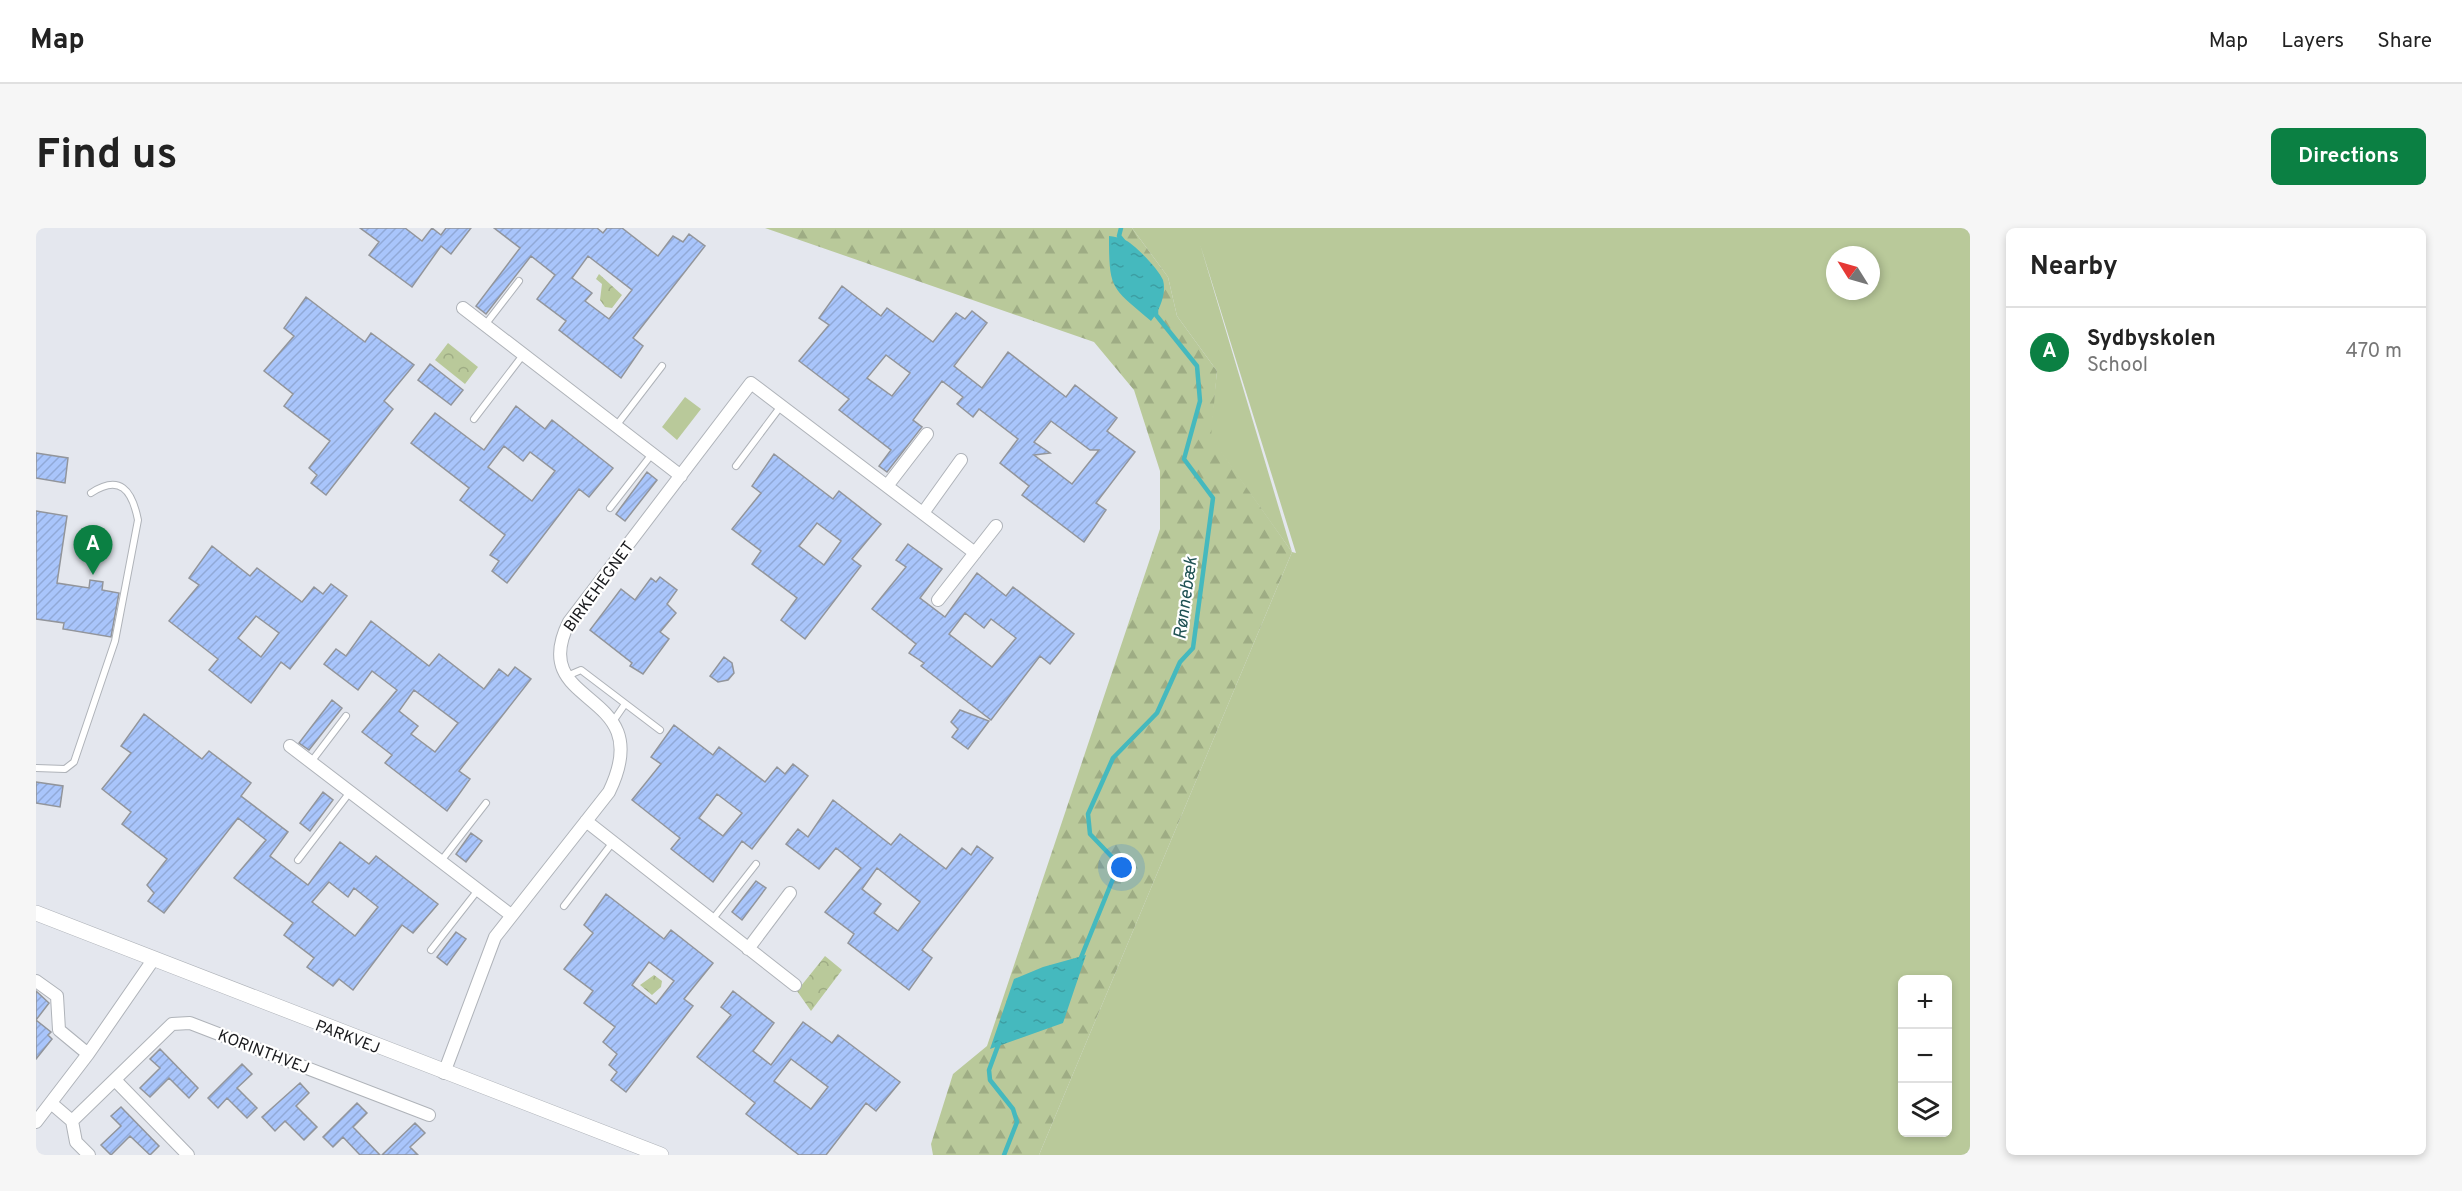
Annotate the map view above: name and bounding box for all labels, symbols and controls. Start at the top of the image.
text: Map [30,23,85,59]
text: Map [2209,28,2248,55]
text: Layers [2281,28,2344,55]
text: Share [2377,28,2432,55]
button: Directions [2271,128,2426,185]
text: Find us [36,130,177,183]
north arrow [1826,246,1880,300]
text: Nearby [2030,251,2118,284]
text: Sydbyskolen [2087,326,2216,353]
text: A [2042,339,2057,365]
text: 470 m [2345,339,2402,365]
text: School [2087,353,2148,379]
pin: A [74,526,112,575]
street label: BIRKEHEGNET [560,538,639,636]
water label: Rønnebæk [1169,555,1204,641]
your location [1107,853,1136,882]
map controls [1898,975,1952,1137]
button: + [1898,975,1952,1029]
street label: PARKVEJ [312,1016,382,1059]
street label: KORINTHVEJ [215,1026,312,1080]
button: − [1898,1029,1952,1083]
button: layers [1898,1083,1952,1137]

